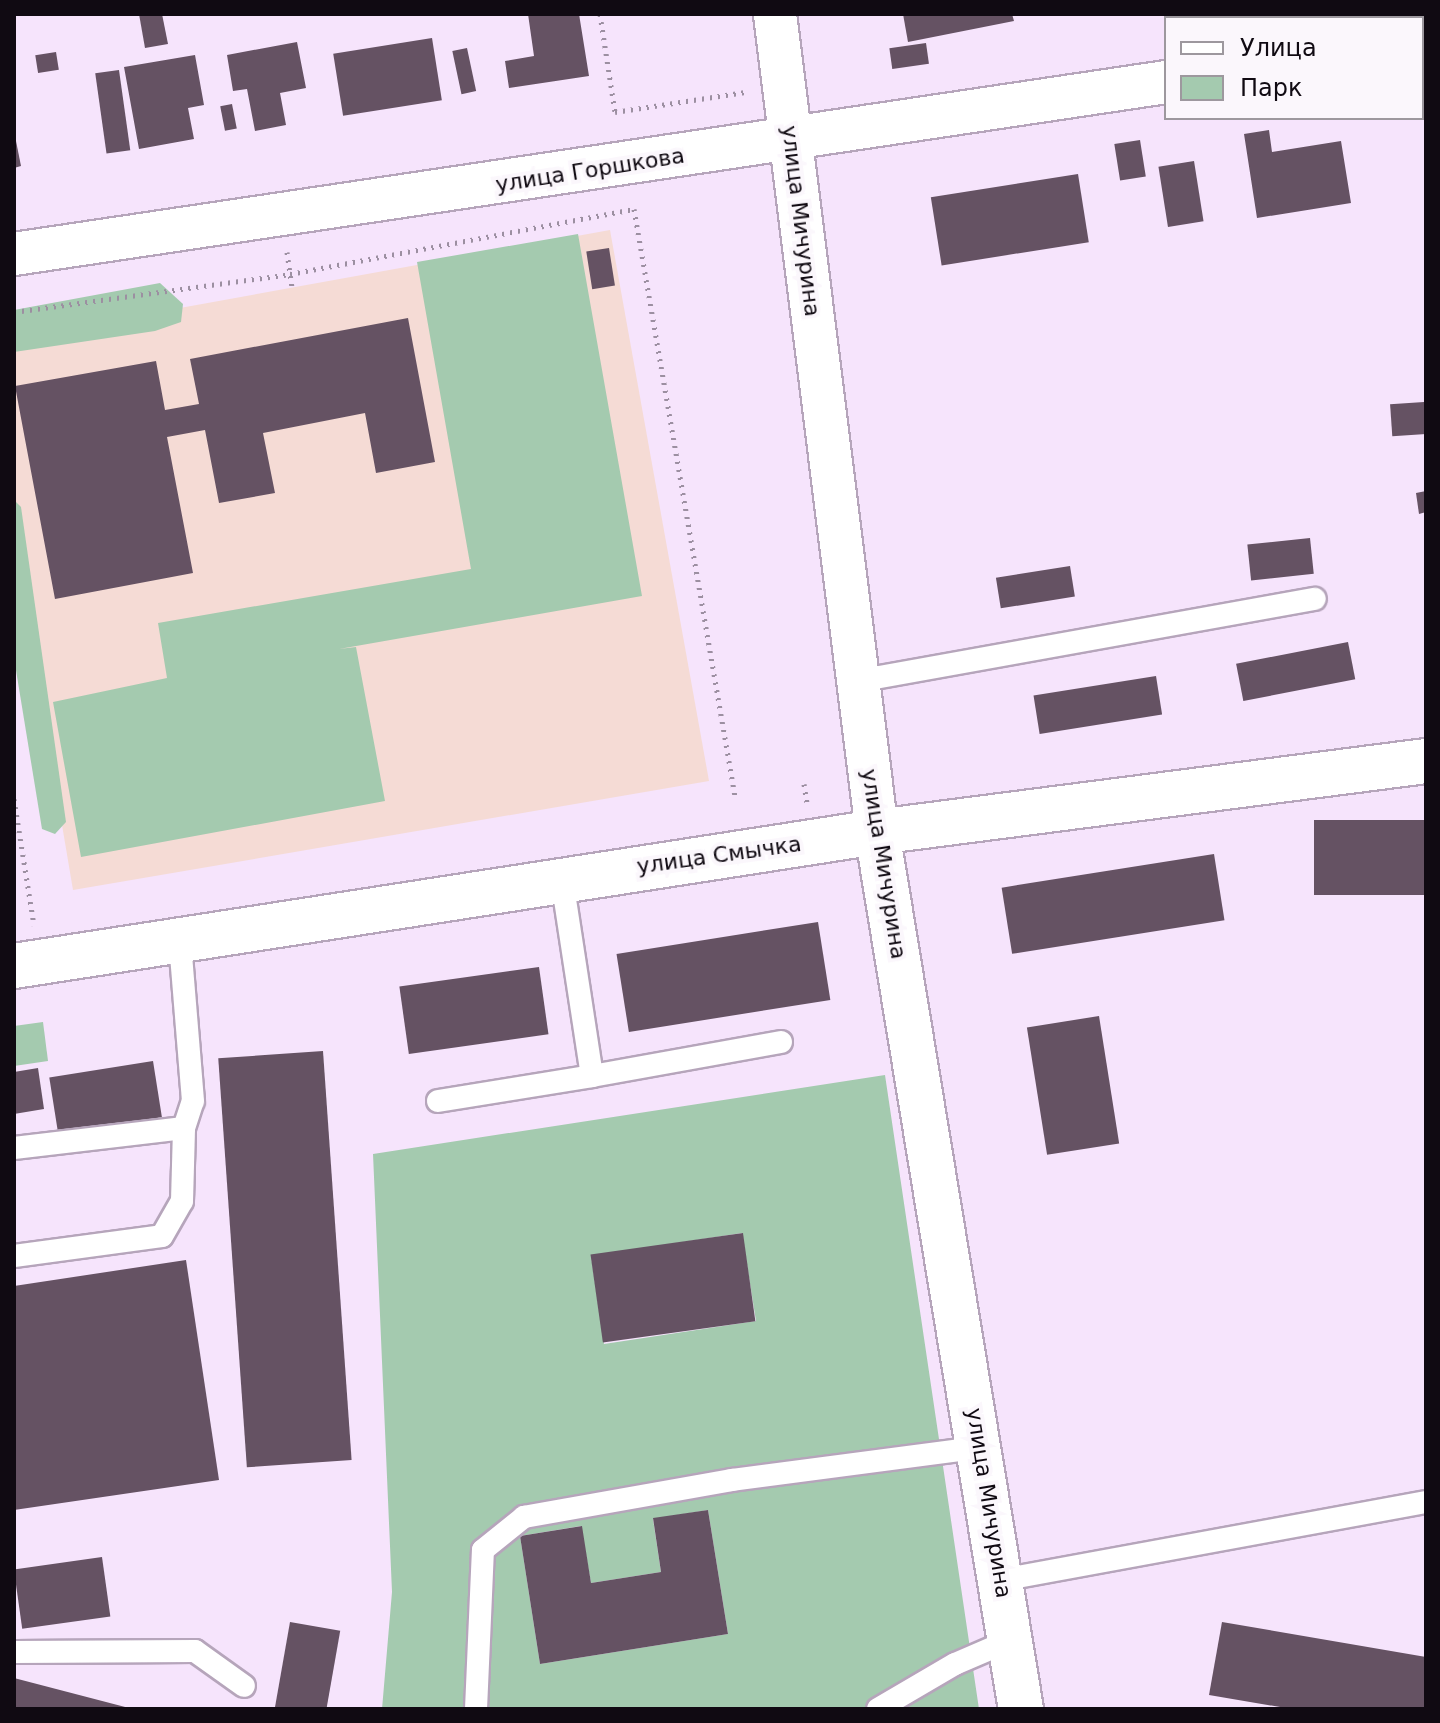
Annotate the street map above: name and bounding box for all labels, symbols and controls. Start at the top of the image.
legend [1164,16,1424,120]
text: Улица [1240,34,1317,62]
text: Парк [1240,74,1302,102]
street label: улица Мичурина [776,124,826,318]
street label: улица Горшкова [494,142,686,198]
street label: улица Мичурина [856,767,912,961]
street label: улица Смычка [635,830,803,880]
street label: улица Мичурина [961,1406,1017,1600]

